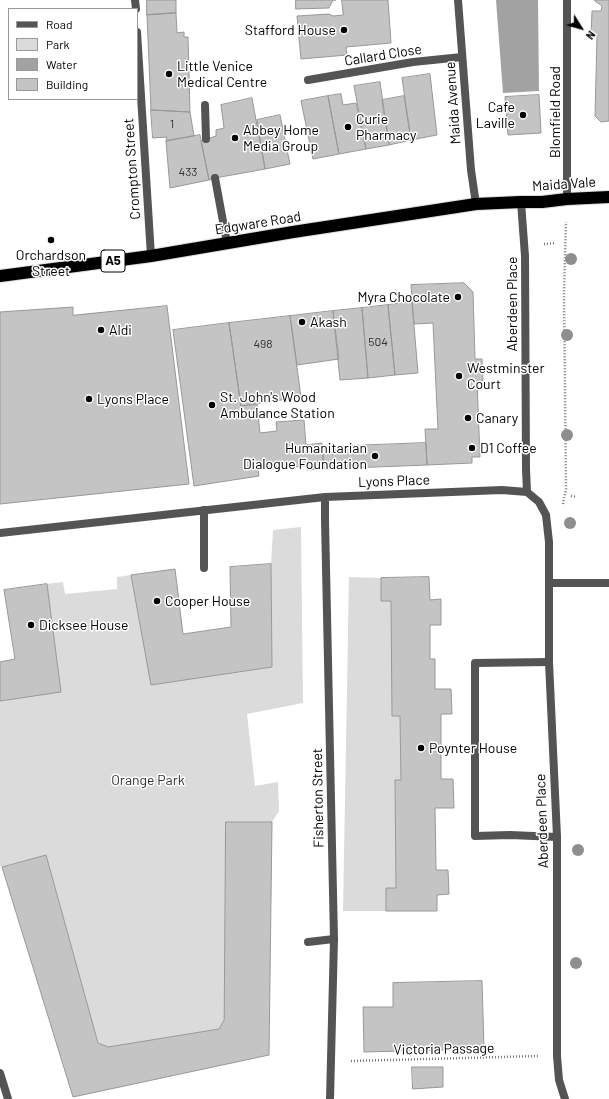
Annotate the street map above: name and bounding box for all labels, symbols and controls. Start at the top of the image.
legend [8,8,138,100]
north arrow [561,8,601,48]
text: Road [46,17,73,31]
place label: Stafford House [245,22,336,38]
marker: Stafford House [339,25,349,35]
text: N [584,29,598,42]
text: Park [46,37,70,51]
street label: Callard Close [343,41,423,69]
text: Water [46,57,77,71]
place label: Little Venice Medical Centre [177,58,267,90]
street label: Maida Avenue [442,61,464,145]
street label: Blomfield Road [547,66,563,158]
marker: Little Venice Medical Centre [164,69,174,79]
text: Building [46,77,88,91]
place label: Cafe Laville [476,99,515,132]
marker: Cafe Laville [518,110,528,120]
place label: Curie Pharmacy [356,111,416,144]
house number: 1 [170,117,174,131]
street label: Crompton Street [120,118,144,220]
place label: Abbey Home Media Group [243,122,319,154]
marker: Curie Pharmacy [343,122,353,132]
marker: Abbey Home Media Group [230,133,240,143]
house number: 433 [179,165,197,179]
street label: Maida Vale [532,173,596,195]
street label: Edgware Road [214,208,302,238]
marker: Orchardson Street [46,235,56,245]
place label: Orchardson Street [16,247,86,280]
road number: A5 [101,250,125,272]
street label: Aberdeen Place [504,257,520,351]
place label: Myra Chocolate [357,289,450,305]
marker: Myra Chocolate [453,292,463,302]
place label: Akash [310,314,347,330]
marker: Akash [297,317,307,327]
place label: Aldi [109,322,132,338]
marker: Aldi [96,325,106,335]
house number: 504 [368,335,388,349]
house number: 498 [253,337,273,351]
place label: Westminster Court [467,360,545,392]
marker: Westminster Court [454,371,464,381]
place label: St. John's Wood Ambulance Station [220,389,335,422]
place label: Lyons Place [97,391,169,407]
marker: Lyons Place [84,394,94,404]
marker: St. John's Wood Ambulance Station [207,400,217,410]
place label: Canary [476,410,518,426]
marker: Canary [463,413,473,423]
place label: Humanitarian Dialogue Foundation [243,440,367,472]
place label: D1 Coffee [480,440,537,456]
marker: D1 Coffee [467,443,477,453]
marker: Humanitarian Dialogue Foundation [370,451,380,461]
street label: Lyons Place [358,471,430,491]
place label: Cooper House [165,593,250,609]
marker: Cooper House [152,596,162,606]
place label: Dicksee House [39,617,128,633]
marker: Dicksee House [26,620,36,630]
place label: Poynter House [429,740,517,756]
marker: Poynter House [416,743,426,753]
street label: Fisherton Street [309,748,327,848]
park label: Orange Park [111,772,185,788]
street label: Aberdeen Place [532,773,552,869]
street label: Victoria Passage [393,1040,495,1058]

